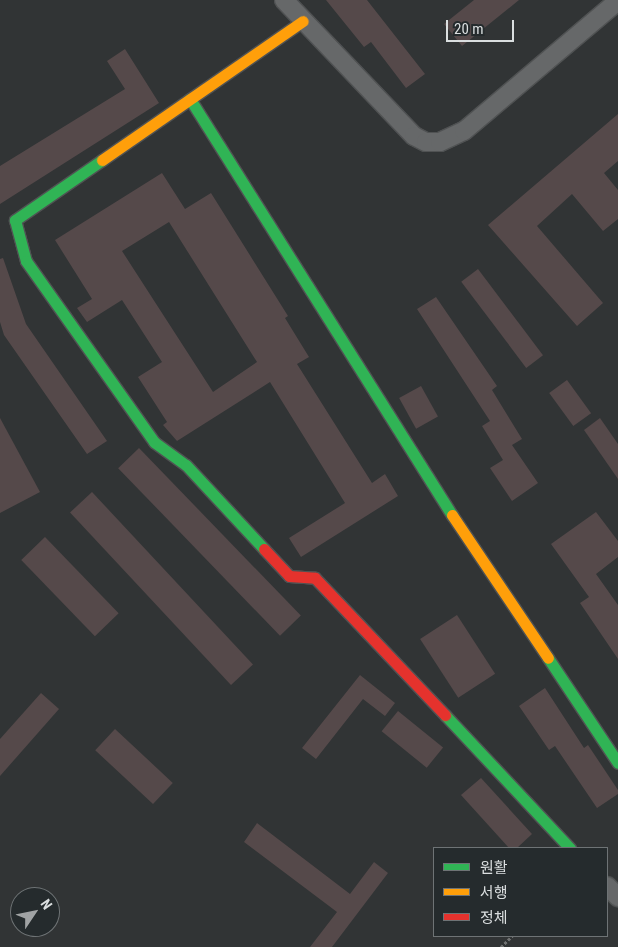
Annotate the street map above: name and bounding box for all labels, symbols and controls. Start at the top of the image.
scale bar [448,10,516,42]
text: 20 m [454,20,484,38]
legend [433,847,608,937]
text: 원활 [480,859,508,877]
text: 서행 [480,884,508,902]
north arrow [10,887,60,937]
text: N [38,896,56,912]
text: 정체 [480,909,508,927]

